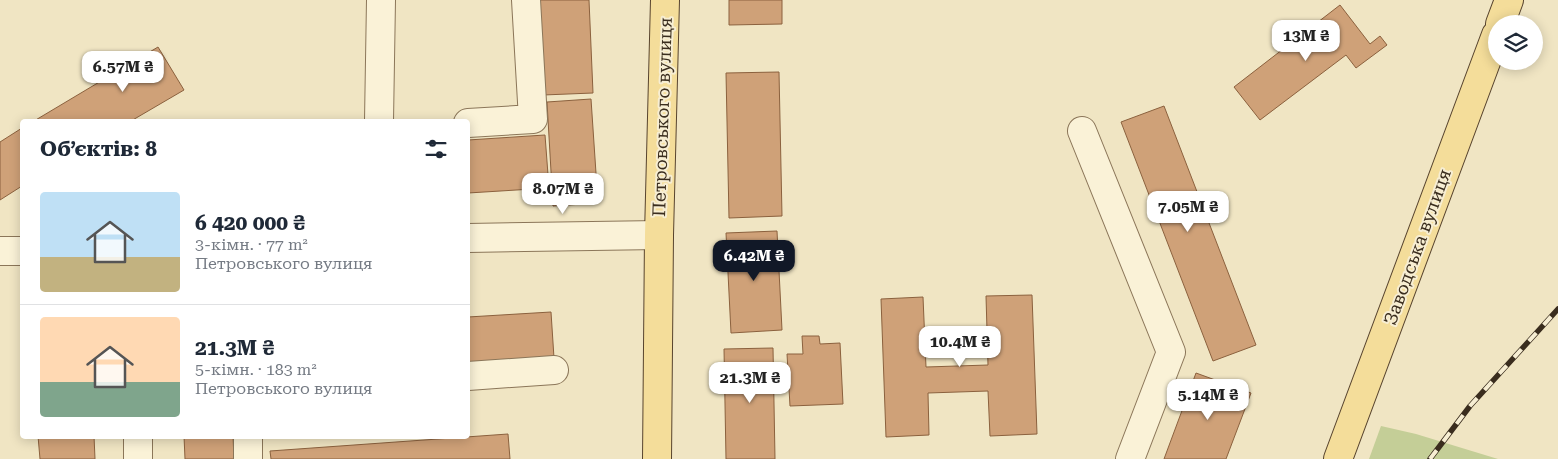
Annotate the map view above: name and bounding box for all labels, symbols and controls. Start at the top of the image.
map controls [1488,15,1543,70]
button: layers [1488,15,1543,70]
street label: Петровського вулиця [648,17,676,217]
pin: 13M ₴ [1271,20,1341,62]
text: 13M ₴ [1283,26,1329,45]
pin: 6.57M ₴ [77,51,169,93]
text: 6.57M ₴ [93,57,153,76]
icon: filters [422,135,450,163]
text: Об’єктів: 8 [40,137,157,161]
street label: Заводська вулиця [1379,166,1455,328]
pin: 8.07M ₴ [517,172,609,215]
text: 8.07M ₴ [533,179,593,198]
pin: 7.05M ₴ [1142,190,1234,233]
text: 7.05M ₴ [1158,197,1218,216]
text: 6 420 000 ₴ [195,211,305,235]
icon: home [80,212,140,272]
text: 3-кімн. · 77 m² [195,235,308,254]
pin: 6.42M ₴ [708,240,800,282]
text: 6.42M ₴ [724,246,784,265]
text: Петровського вулиця [195,254,372,273]
pin: 10.4M ₴ [914,326,1006,368]
text: 10.4M ₴ [930,332,990,351]
text: 21.3M ₴ [195,336,274,360]
icon: home [80,337,140,397]
text: 5-кімн. · 183 m² [195,360,317,379]
pin: 21.3M ₴ [704,362,796,404]
text: 21.3M ₴ [720,368,780,387]
pin: 5.14M ₴ [1162,378,1254,421]
text: Петровського вулиця [195,379,372,398]
text: 5.14M ₴ [1178,385,1238,404]

